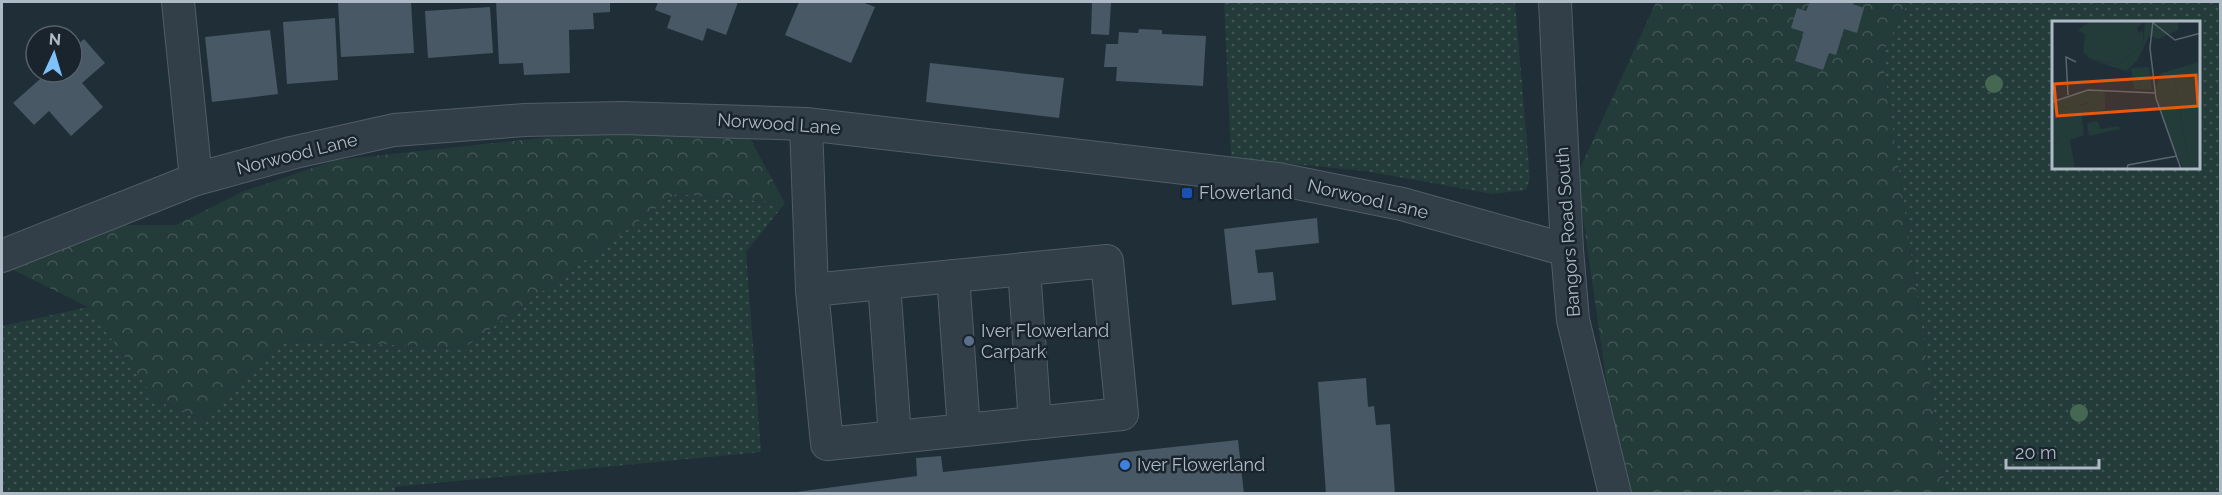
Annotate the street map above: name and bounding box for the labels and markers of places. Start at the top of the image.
place label: Flowerland [1199,182,1292,203]
marker: Flowerland [1180,186,1194,200]
place label: Iver Flowerland Carpark [981,320,1109,362]
marker: Iver Flowerland Carpark [962,334,976,348]
place label: Iver Flowerland [1137,454,1265,475]
marker: Iver Flowerland [1118,458,1132,472]

